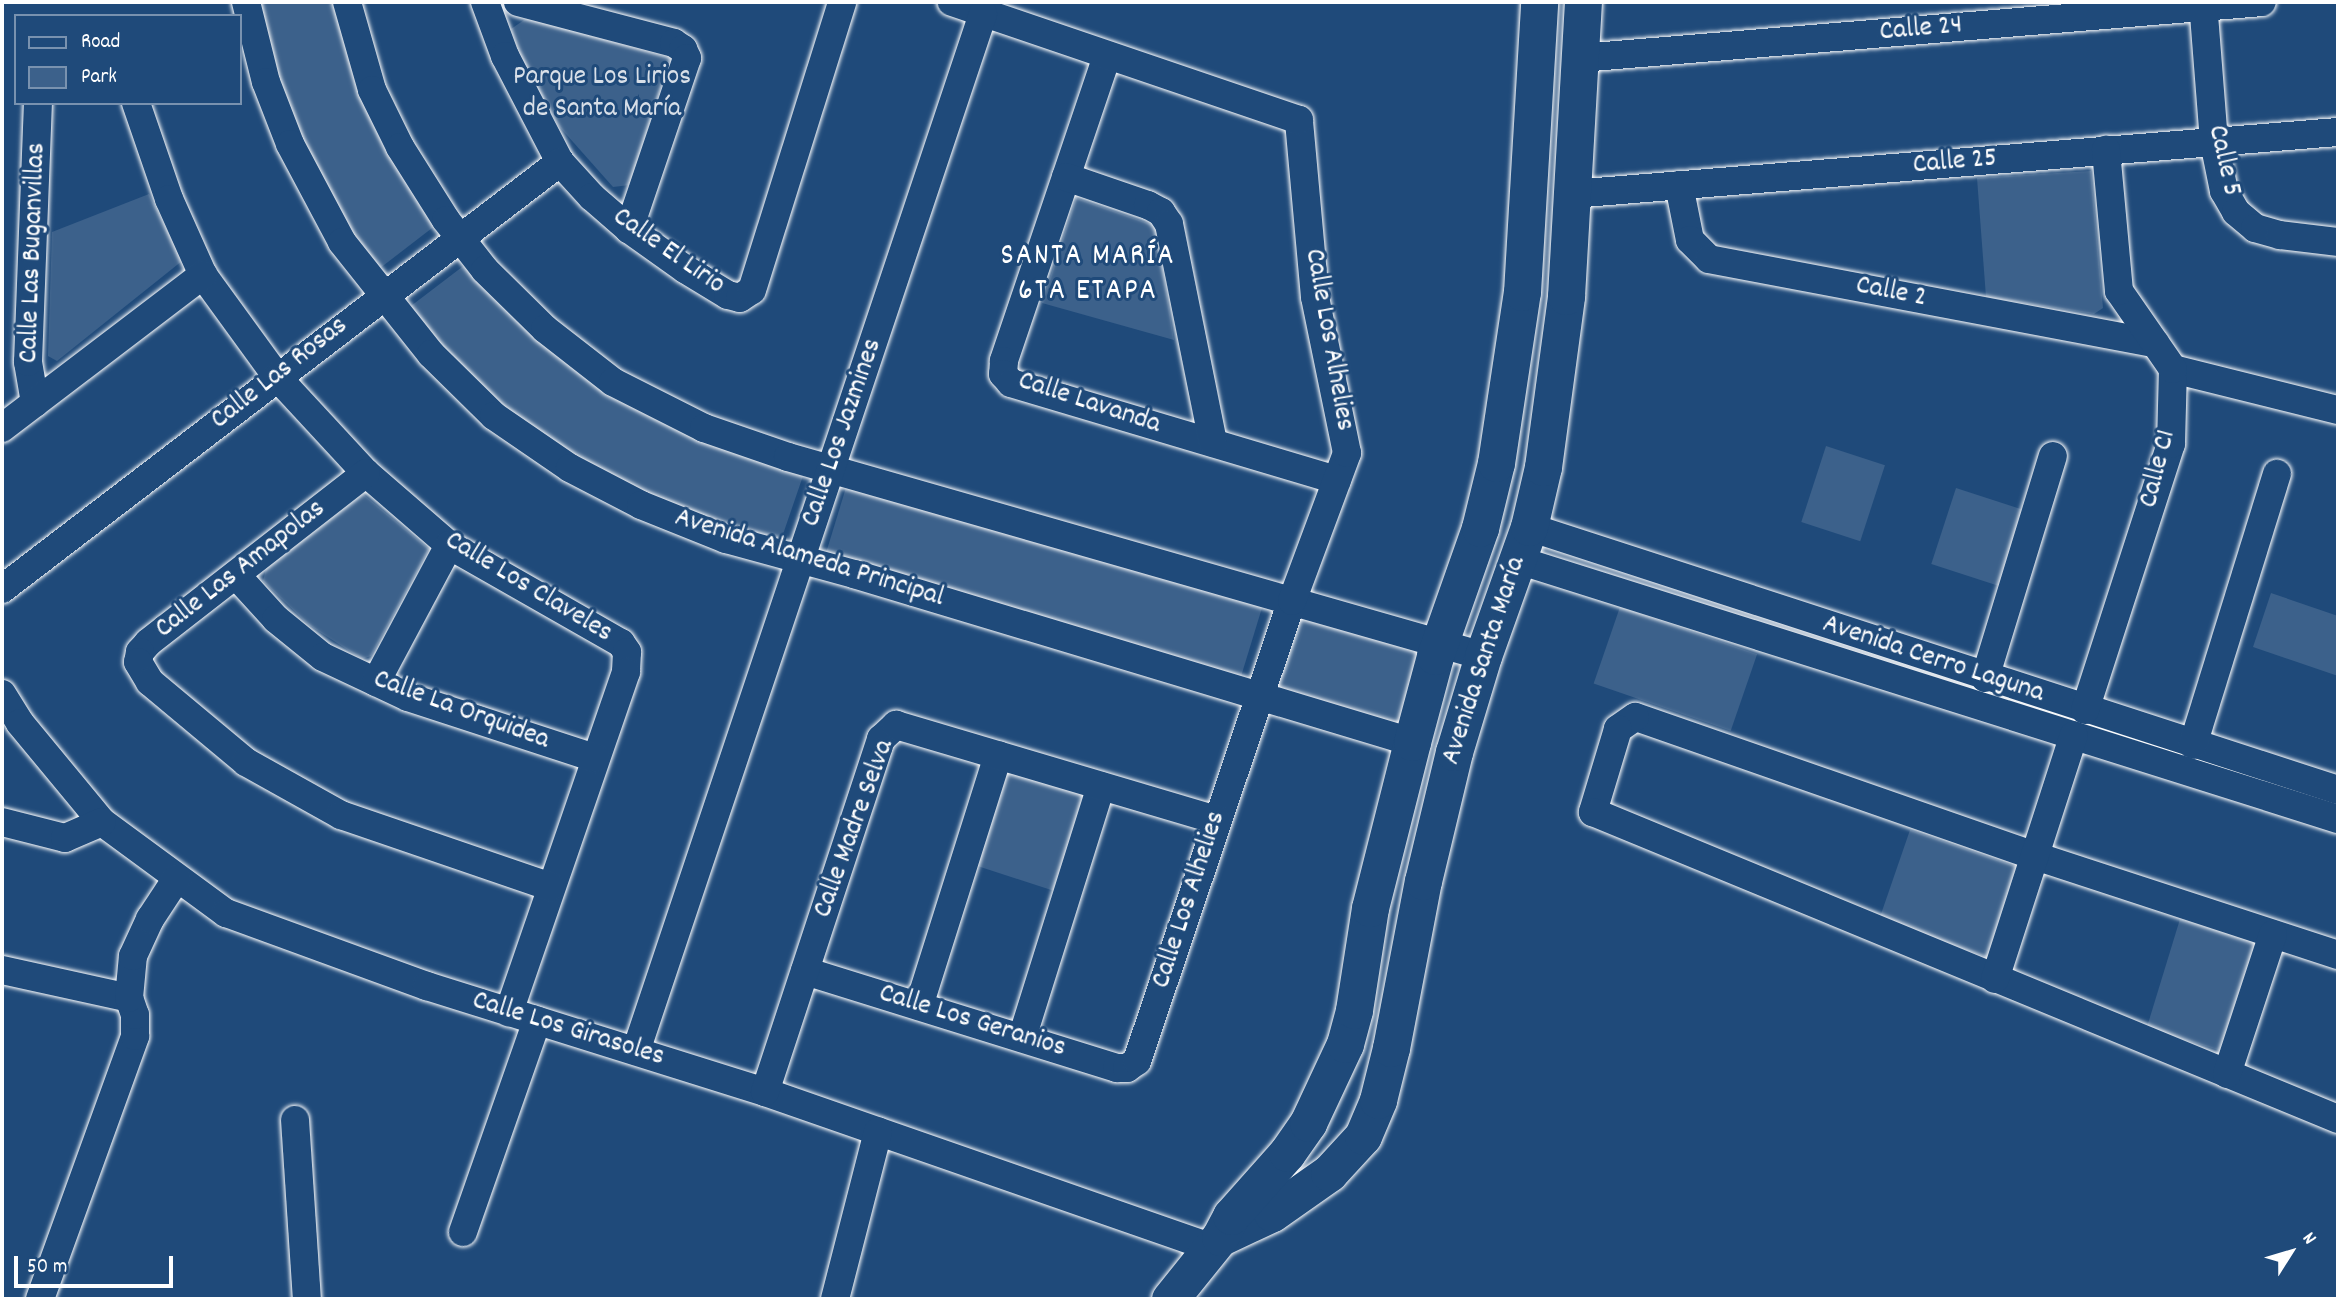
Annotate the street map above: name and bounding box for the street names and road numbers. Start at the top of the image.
street label: Calle 24 [1878,10,1964,50]
street label: Calle 5 [2199,122,2247,200]
street label: Calle Las Buganvillas [13,142,55,364]
street label: Calle 25 [1912,143,1998,183]
street label: Calle El Lirio [605,201,731,303]
street label: Calle Los Alhelies [1295,246,1361,434]
street label: Calle 2 [1853,270,1929,316]
street label: Calle Las Rosas [205,310,355,438]
street label: Calle Los Jazmines [795,335,891,531]
street label: Calle Lavanda [1014,365,1164,443]
street label: Calle C1 [2133,427,2185,511]
street label: Calle Las Amapolas [149,493,333,647]
street label: Avenida Alameda Principal [670,502,948,616]
street label: Calle Los Claveles [438,525,618,651]
street label: Avenida Santa María [1436,553,1534,769]
street label: Avenida Cerro Laguna [1818,608,2048,712]
street label: Calle La Orquidea [368,664,554,758]
street label: Calle Madre Selva [807,735,903,923]
street label: Calle Los Alhelies [1146,807,1234,993]
street label: Calle Los Geranios [875,978,1069,1066]
street label: Calle Los Girasoles [468,985,668,1075]

